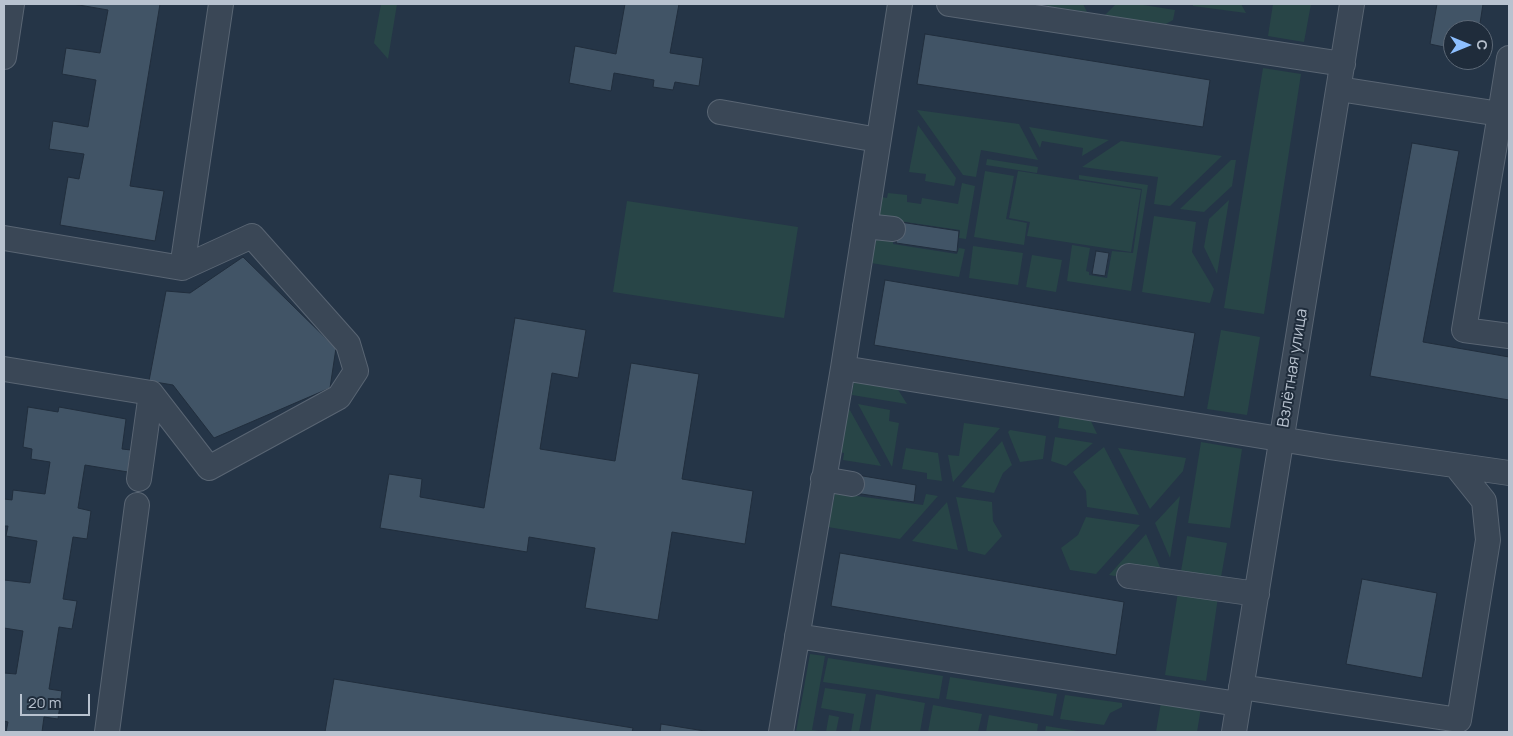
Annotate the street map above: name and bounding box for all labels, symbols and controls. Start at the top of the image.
north arrow [1443,20,1493,70]
text: С [1473,40,1492,50]
street label: Взлётная улица [1274,307,1312,429]
scale bar [22,684,92,716]
text: 20 m [28,692,61,713]

